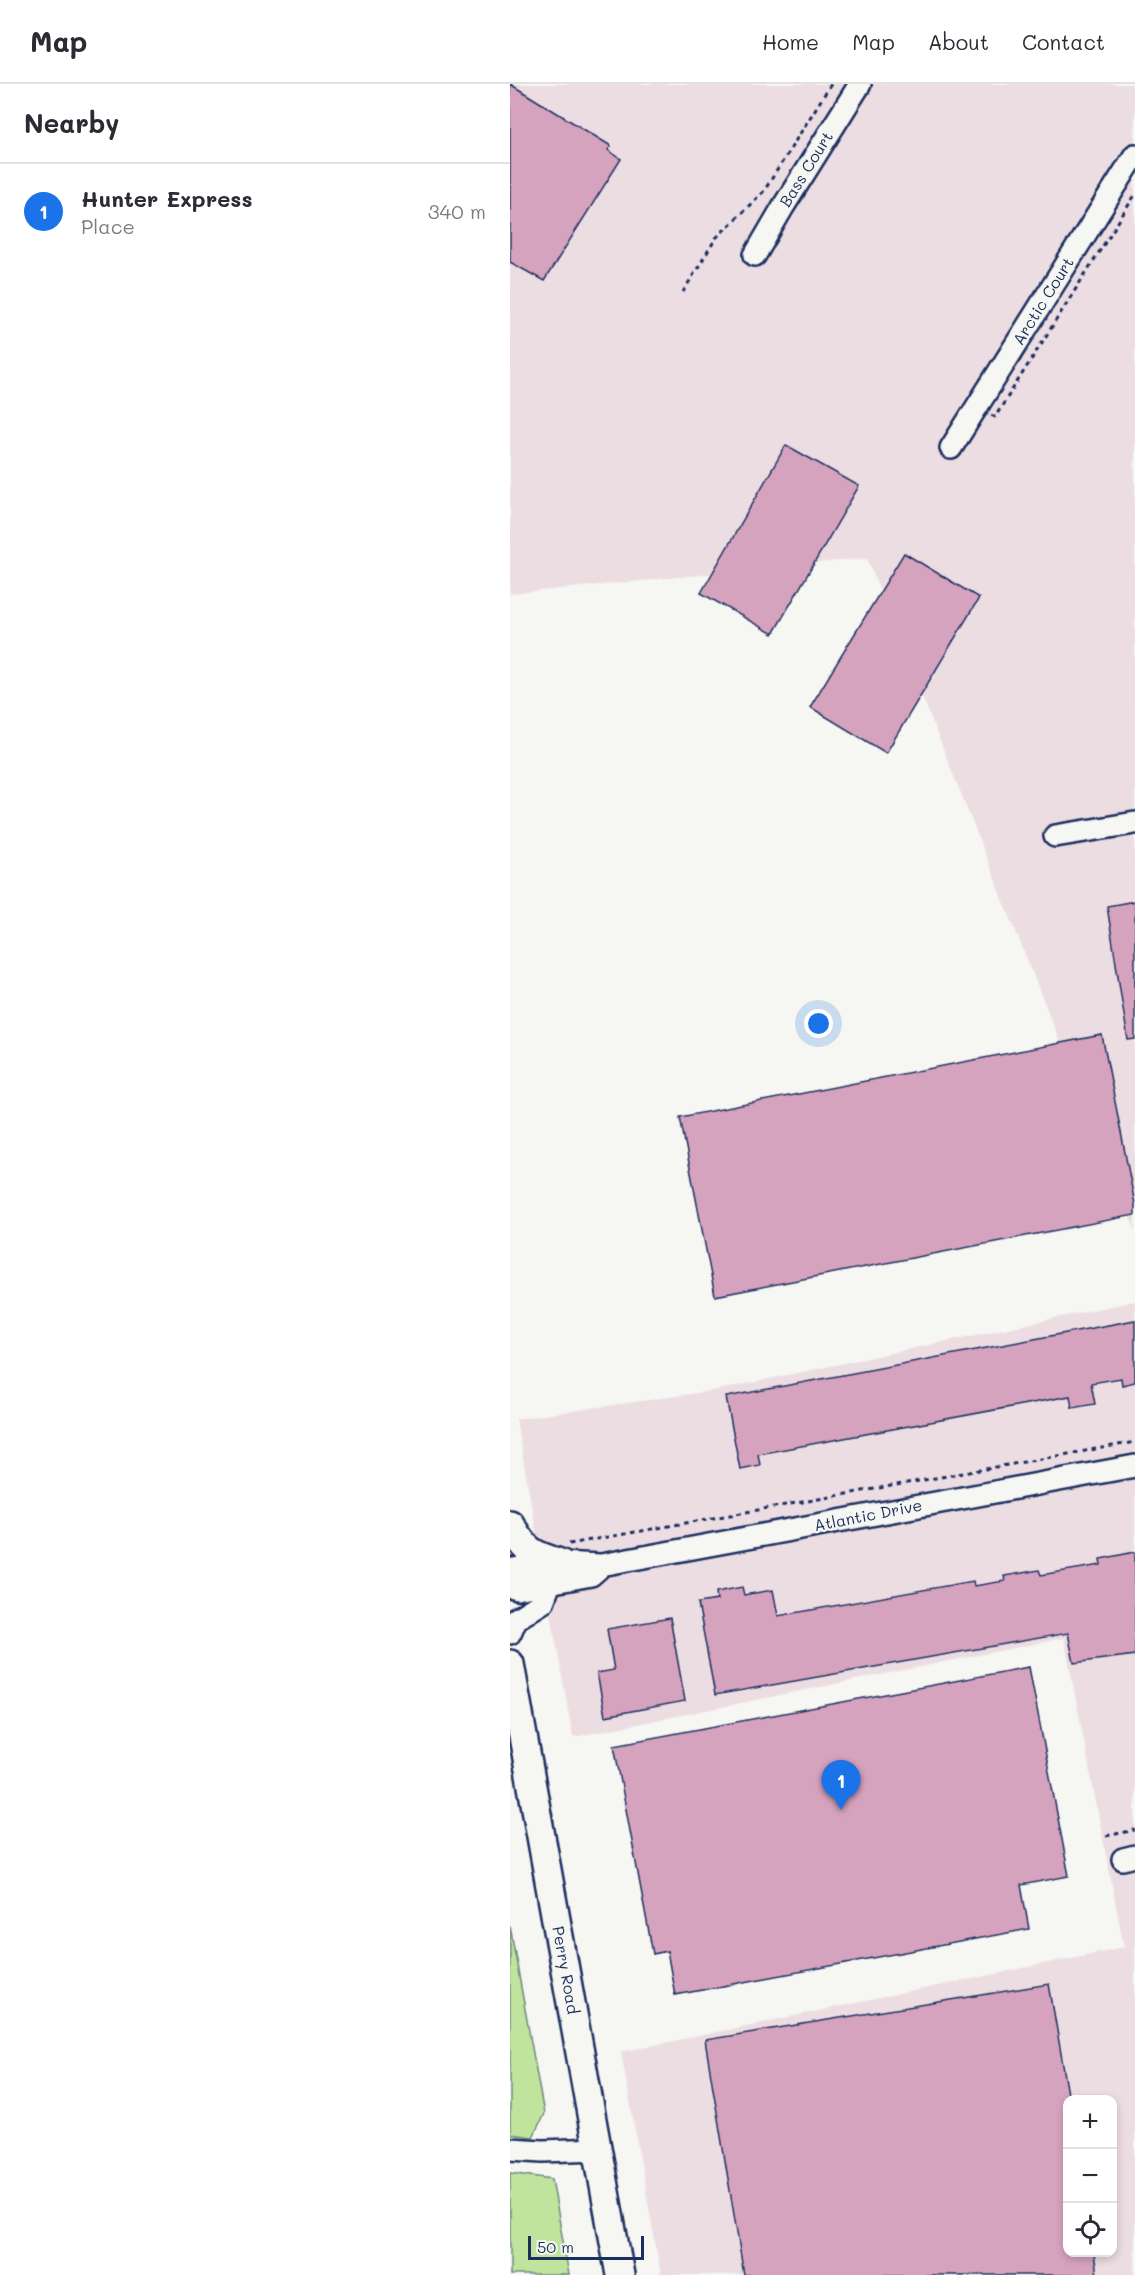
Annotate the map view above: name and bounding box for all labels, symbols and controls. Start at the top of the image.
text: Map [30,23,87,59]
text: Home [762,28,819,55]
text: Map [852,28,895,55]
text: About [928,28,989,55]
text: Contact [1022,28,1105,55]
text: Nearby [24,106,119,140]
street label: Bass Court [774,127,837,210]
text: Hunter Express [81,184,252,213]
text: 1 [39,198,48,224]
text: 340 m [428,198,486,224]
text: Place [81,213,135,239]
street label: Arctic Court [1007,253,1078,349]
your location [804,1009,833,1038]
street label: Atlantic Drive [812,1494,924,1535]
pin: 1 [822,1760,860,1810]
street label: Perry Road [548,1924,585,2016]
map controls [1063,2095,1117,2257]
button: + [1063,2095,1117,2149]
button: − [1063,2149,1117,2203]
button: locate [1063,2203,1117,2257]
scale bar [528,2233,644,2260]
text: 50 m [537,2236,574,2257]

